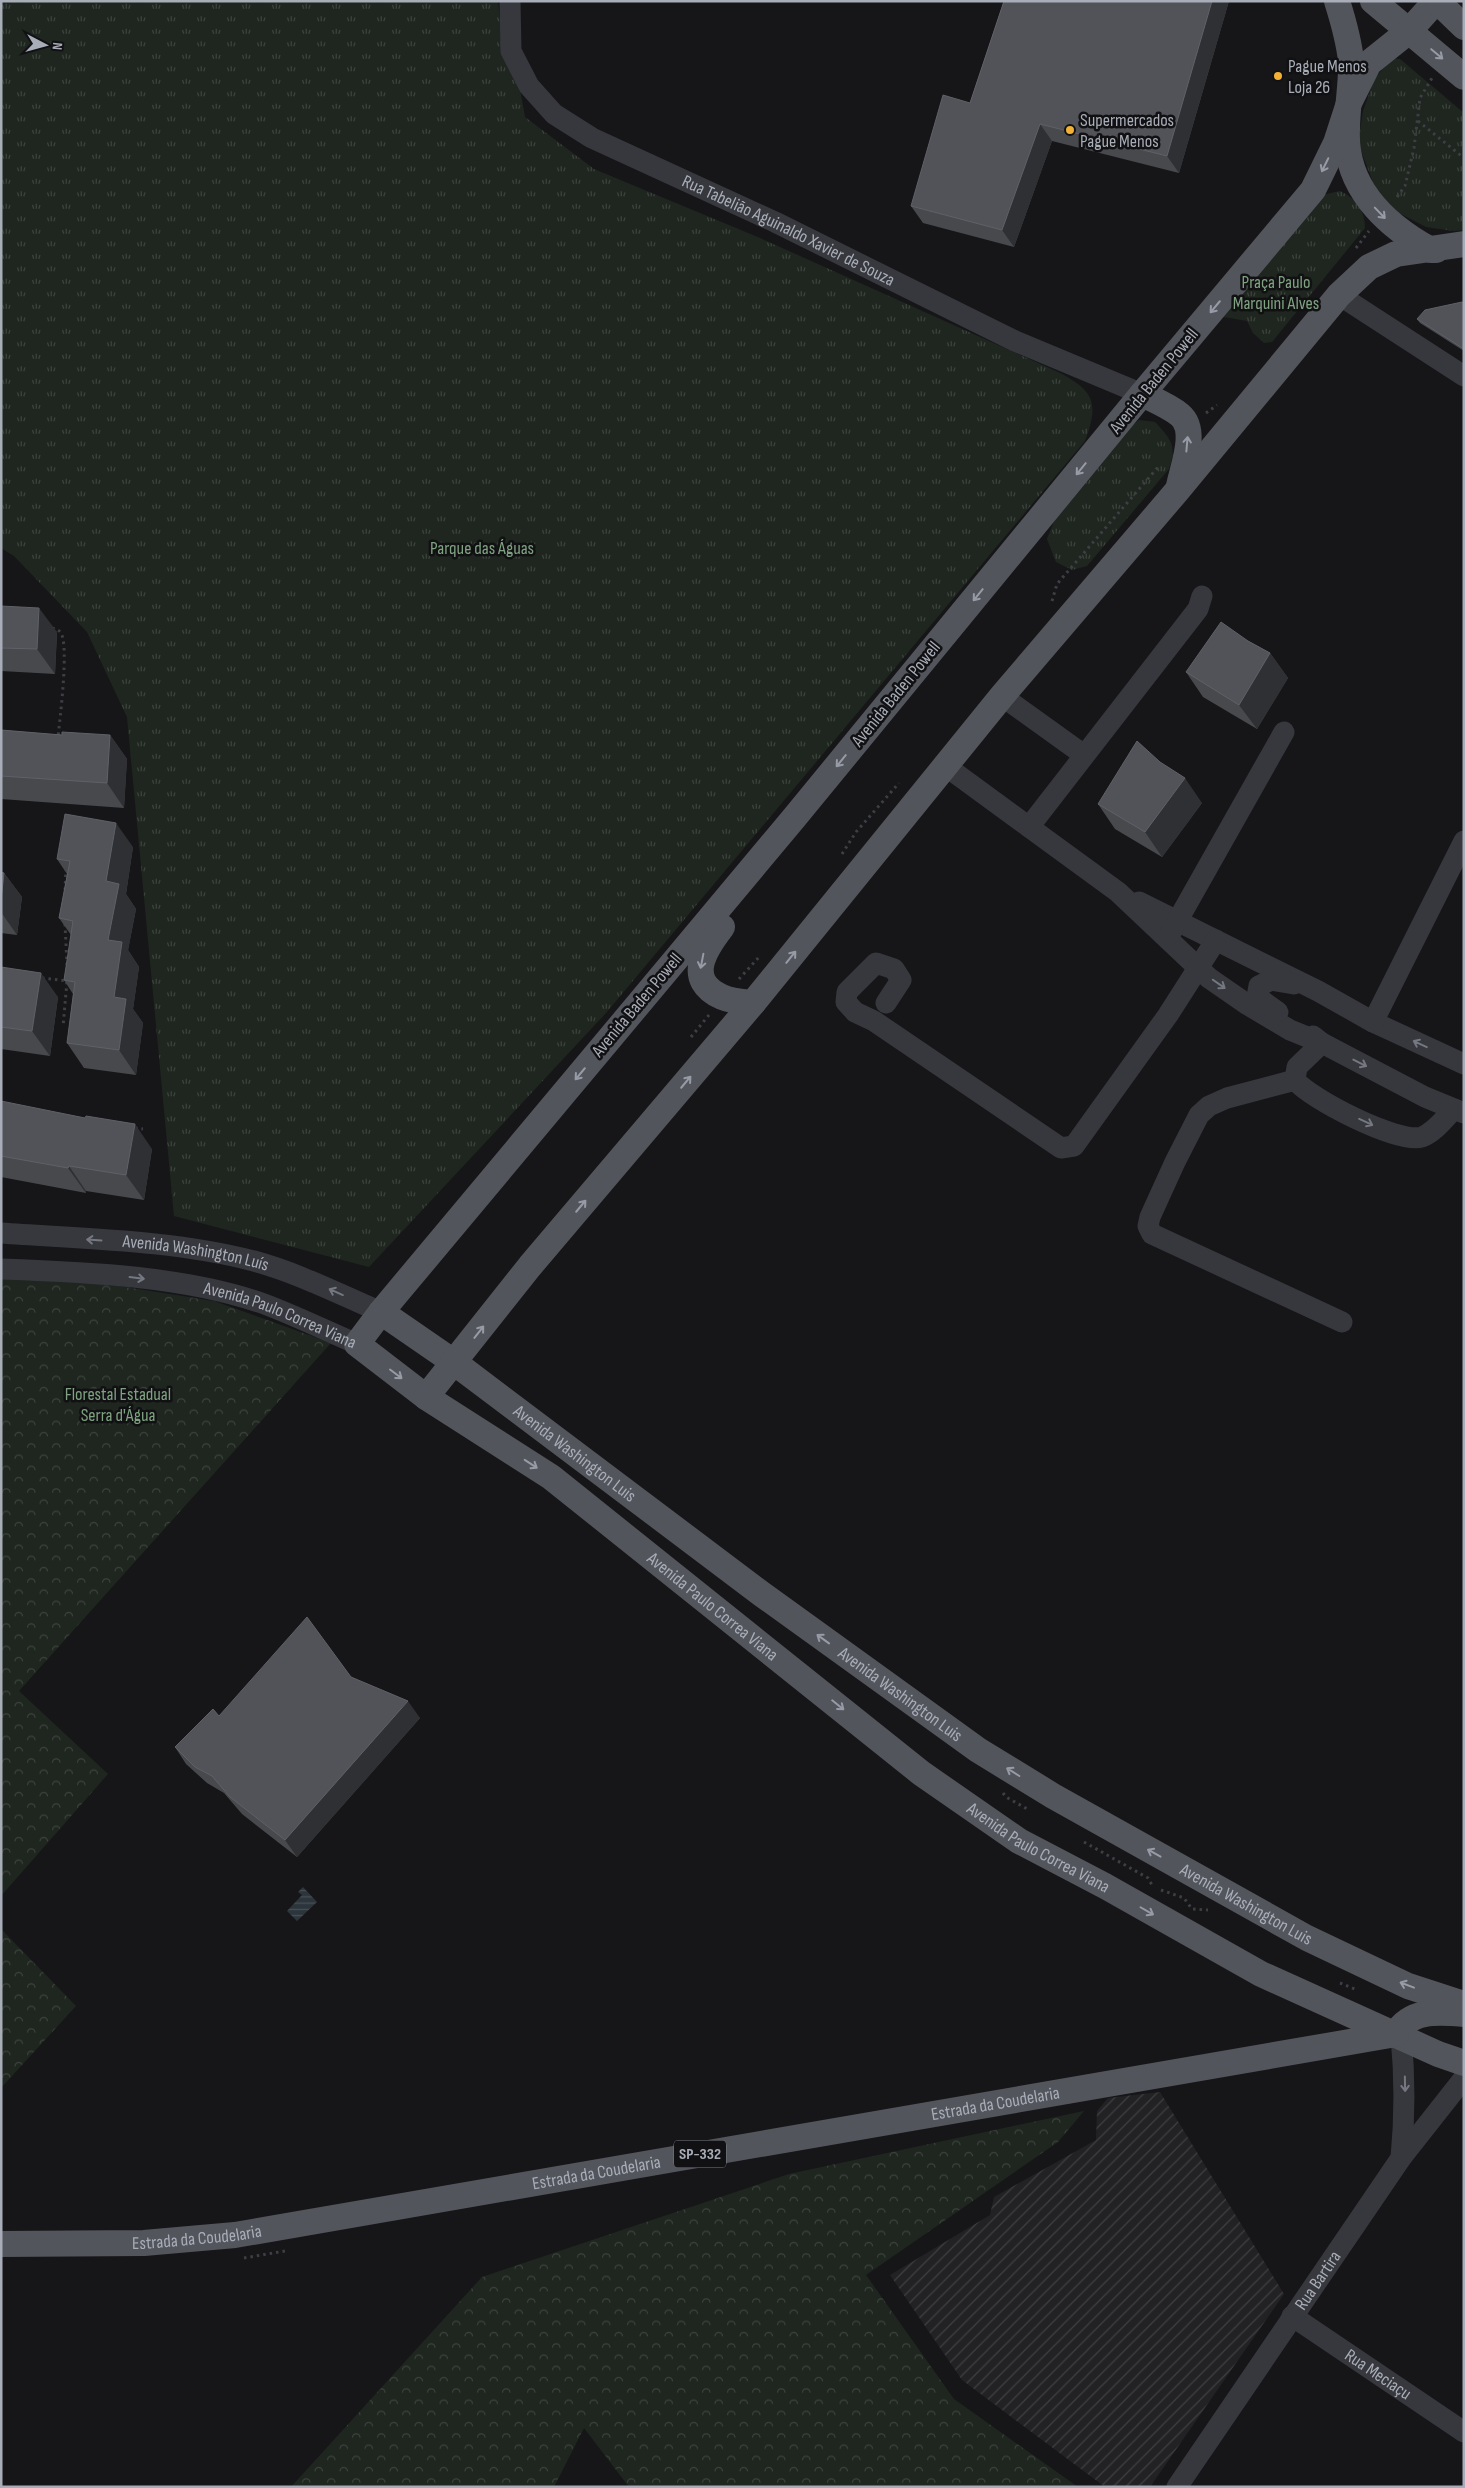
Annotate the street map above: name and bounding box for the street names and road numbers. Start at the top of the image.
street label: Rua Tabelião Aguinaldo Xavier de Souza [679,170,898,290]
street label: Avenida Baden Powell [1105,324,1203,439]
street label: Avenida Baden Powell [847,637,945,752]
street label: Avenida Baden Powell [587,949,687,1062]
street label: Avenida Washington Luís [121,1230,272,1275]
street label: Avenida Paulo Correa Viana [201,1277,360,1353]
street label: Avenida Washington Luis [509,1400,640,1506]
street label: Avenida Paulo Correa Viana [642,1547,783,1665]
street label: Avenida Washington Luis [834,1642,967,1746]
street label: Avenida Paulo Correa Viana [962,1797,1114,1897]
street label: Avenida Washington Luis [1176,1858,1316,1949]
street label: Estrada da Coudelaria [929,2082,1061,2125]
road number: SP-332 [674,2140,726,2168]
street label: Estrada da Coudelaria [530,2151,662,2194]
street label: Estrada da Coudelaria [132,2220,263,2254]
street label: Rua Bartira [1290,2247,1345,2314]
street label: Rua Meciaçu [1341,2344,1416,2404]

